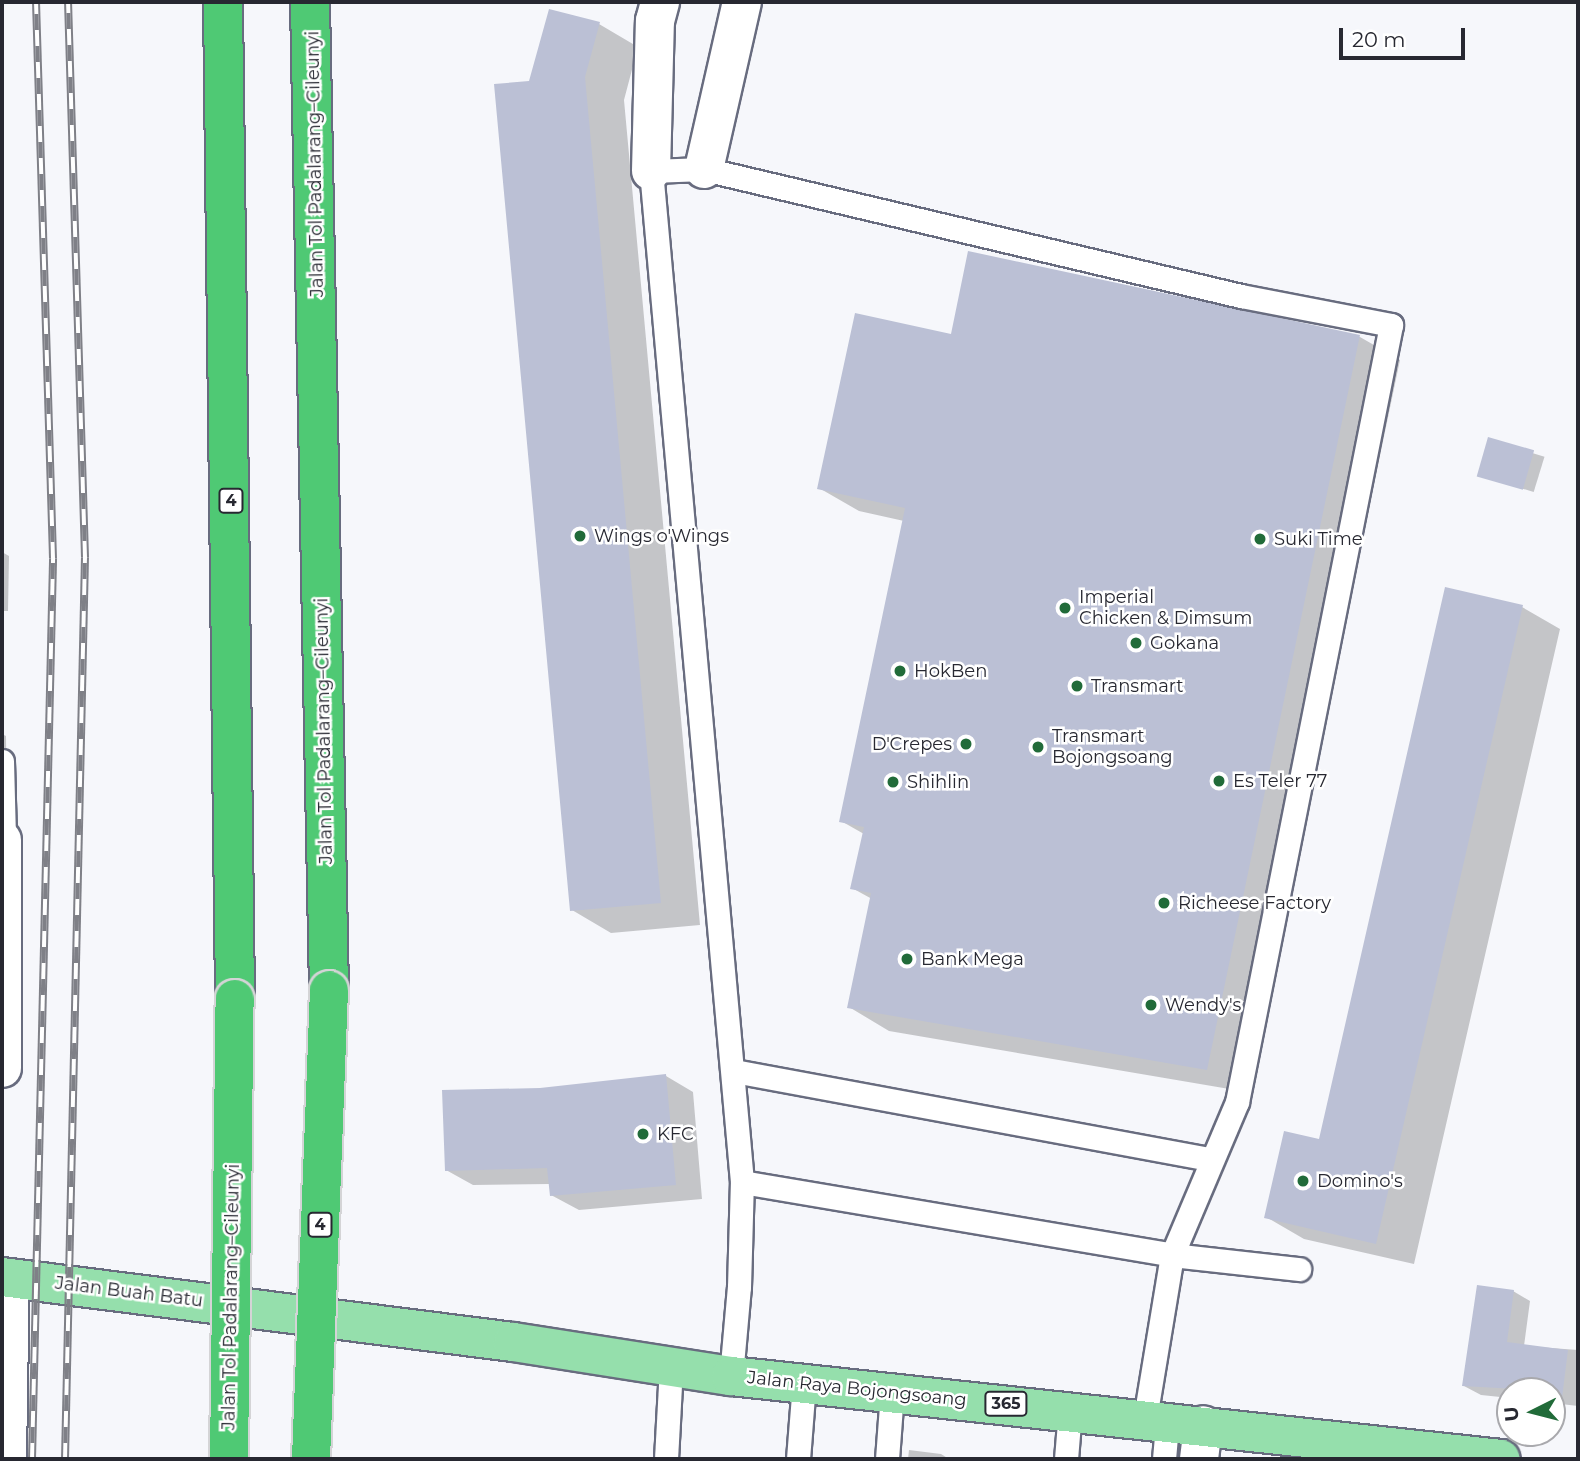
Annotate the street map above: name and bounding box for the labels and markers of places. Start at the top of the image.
place label: Wings o'Wings [594,525,729,547]
marker: Wings o'Wings [572,528,588,544]
place label: Suki Time [1274,528,1363,550]
marker: Suki Time [1252,531,1268,547]
place label: Imperial Chicken & Dimsum [1079,587,1252,630]
marker: Imperial Chicken & Dimsum [1057,600,1073,616]
place label: Gokana [1150,632,1219,654]
marker: Gokana [1128,635,1144,651]
place label: HokBen [914,660,987,682]
marker: HokBen [892,663,908,679]
place label: Transmart [1091,675,1184,697]
marker: Transmart [1069,678,1085,694]
place label: Transmart Bojongsoang [1052,726,1173,768]
place label: D'Crepes [872,733,952,755]
marker: D'Crepes [958,736,974,752]
marker: Transmart Bojongsoang [1030,739,1046,755]
place label: Es Teler 77 [1233,770,1327,792]
place label: Shihlin [907,771,969,793]
marker: Es Teler 77 [1211,773,1227,789]
marker: Shihlin [885,774,901,790]
place label: Richeese Factory [1178,892,1331,914]
marker: Richeese Factory [1156,895,1172,911]
place label: Bank Mega [921,948,1024,970]
marker: Bank Mega [899,951,915,967]
place label: Wendy's [1165,994,1241,1016]
marker: Wendy's [1143,997,1159,1013]
place label: KFC [657,1123,694,1145]
marker: KFC [635,1126,651,1142]
place label: Domino's [1317,1170,1403,1192]
marker: Domino's [1295,1173,1311,1189]

